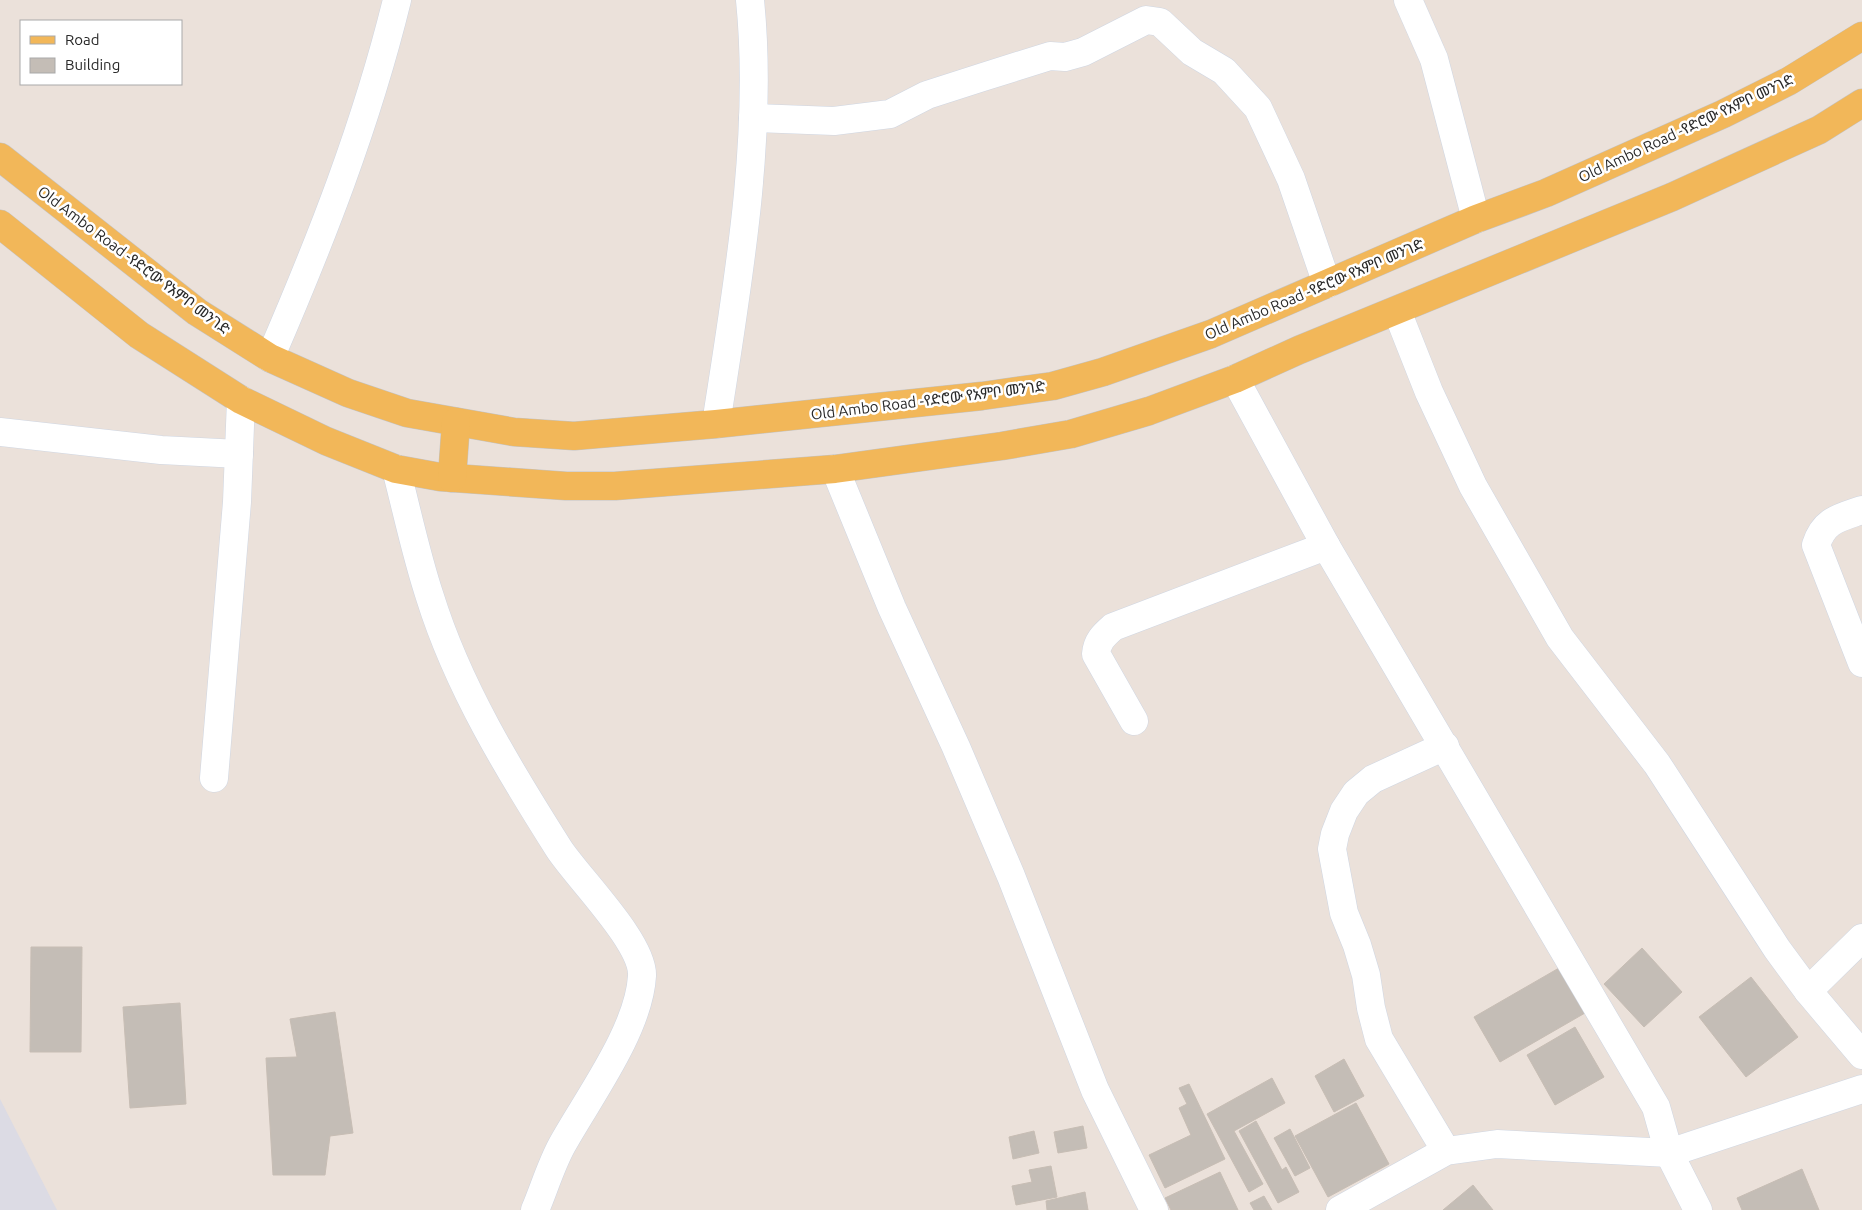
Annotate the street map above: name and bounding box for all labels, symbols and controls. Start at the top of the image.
legend [20,20,182,85]
text: Road [65,31,100,48]
text: Building [65,56,120,73]
street label: Old Ambo Road -የድሮው የአምቦ መንገድ [1575,70,1797,186]
street label: Old Ambo Road -የድሮው የአምቦ መንገድ [35,182,234,338]
street label: Old Ambo Road -የድሮው የአምቦ መንገድ [1202,235,1426,343]
street label: Old Ambo Road -የድሮው የአምቦ መንገድ [810,377,1046,423]

